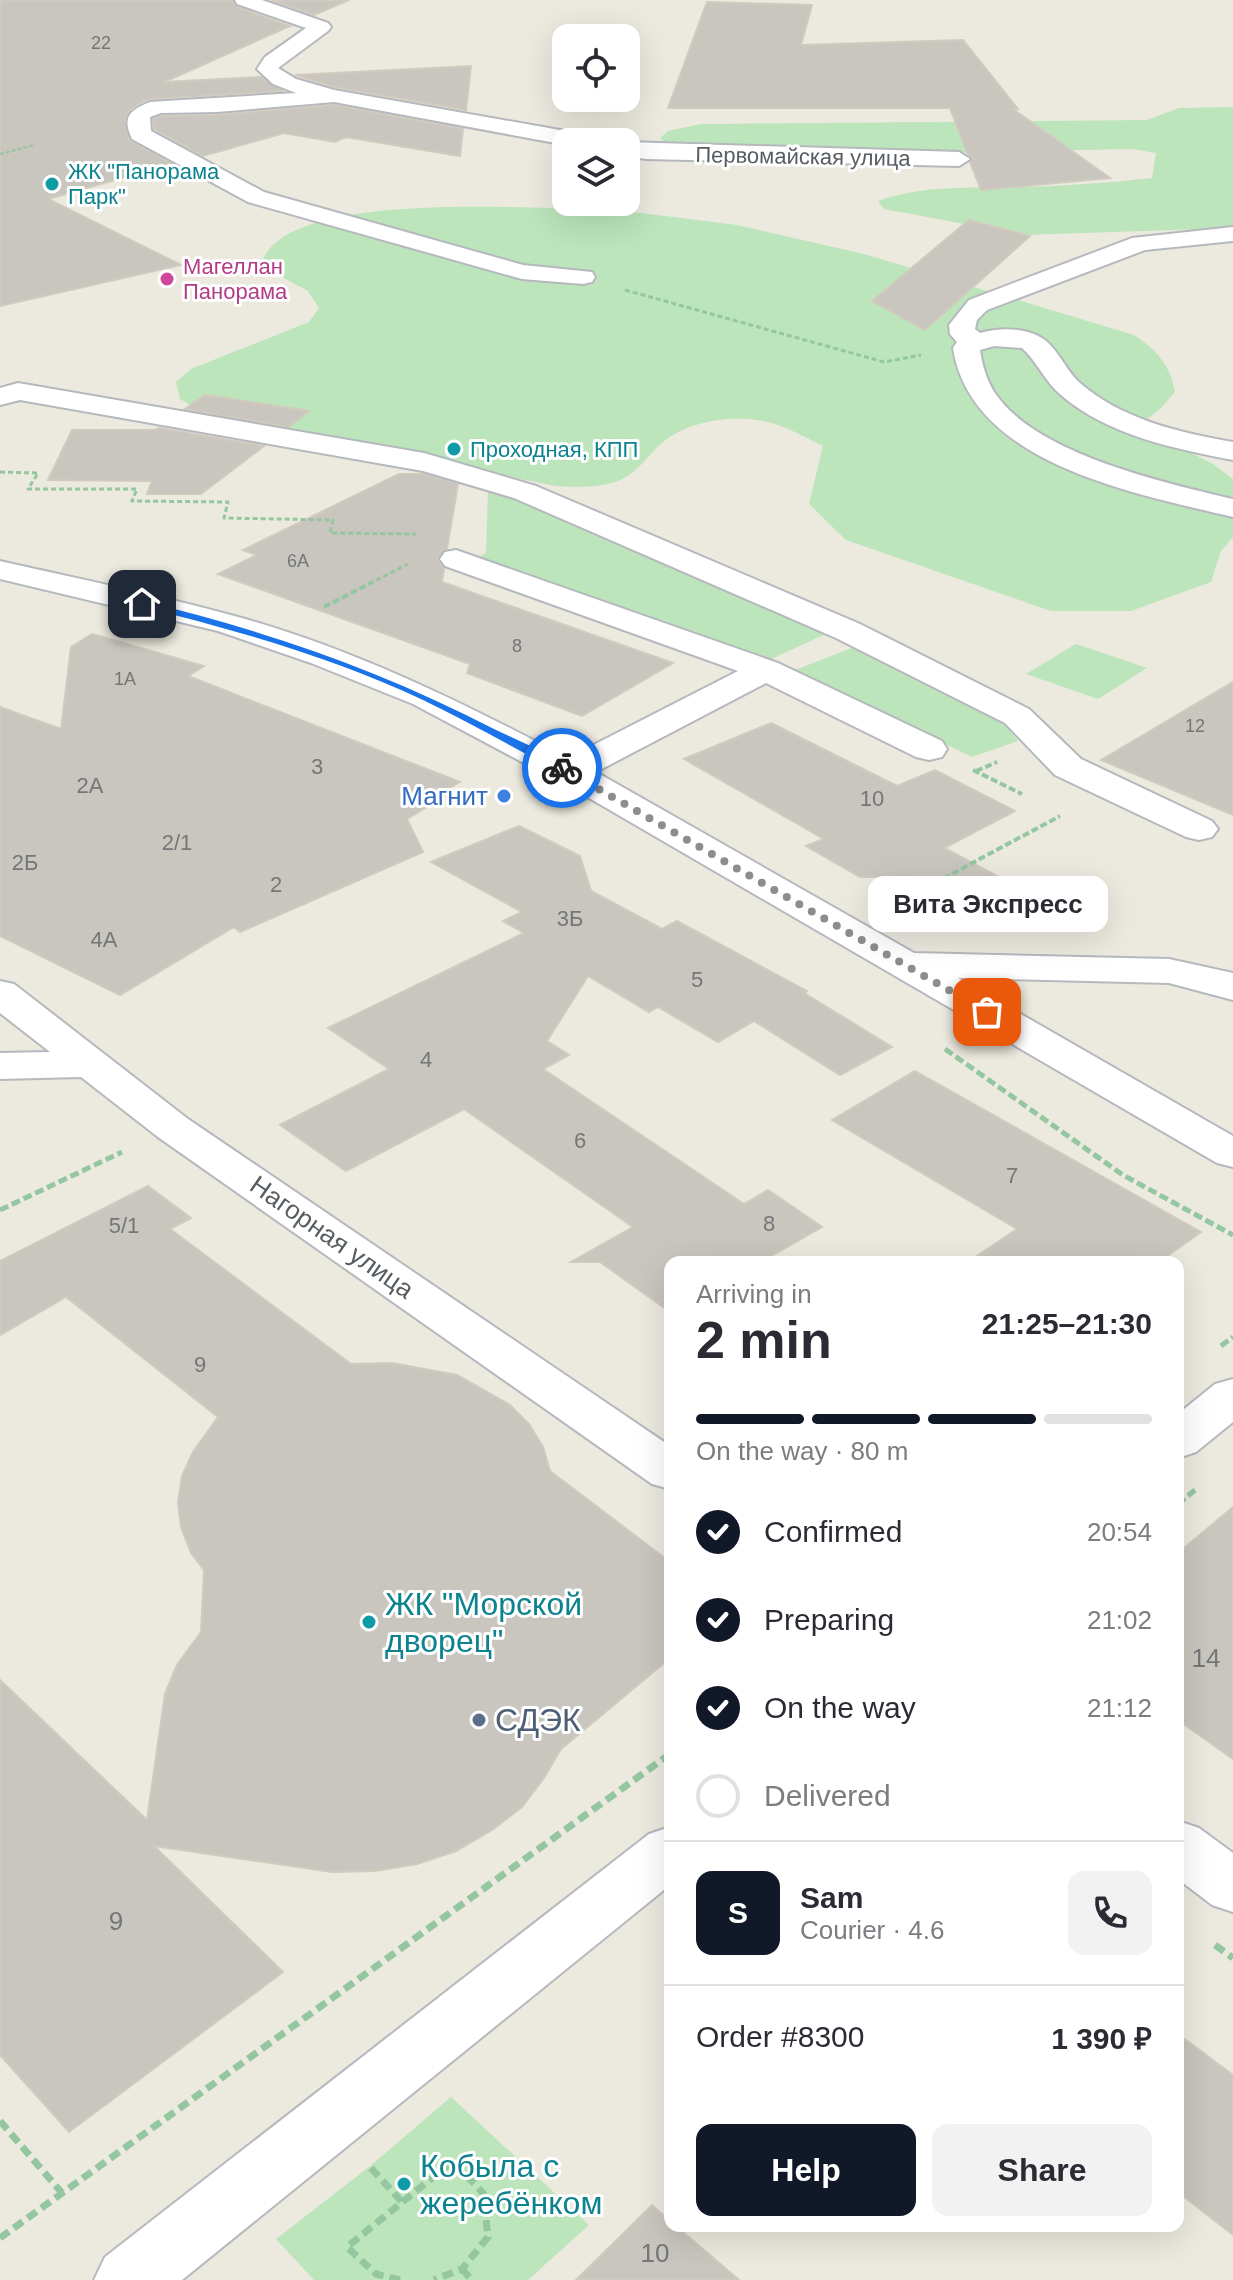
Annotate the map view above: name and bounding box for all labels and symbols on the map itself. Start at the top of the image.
house number: 22 [91,33,111,53]
street label: Первомайская улица [695,142,912,171]
place label: ЖК "Панорама Парк" [68,159,220,209]
marker: ЖК "Панорама Парк" [43,175,61,193]
place label: Магеллан Панорама [183,254,288,304]
marker: Магеллан Панорама [158,270,176,288]
place label: Проходная, КПП [470,437,638,462]
marker: Проходная, КПП [445,440,463,458]
house number: 6А [287,551,309,571]
pin [108,570,176,638]
house number: 8 [512,636,522,656]
house number: 1А [114,669,136,689]
house number: 12 [1185,716,1205,736]
courier [522,728,602,808]
house number: 3 [311,754,323,779]
house number: 2А [77,773,104,798]
place label: Магнит [401,781,488,811]
house number: 10 [860,786,884,811]
marker: Магнит [495,787,513,805]
house number: 2/1 [162,830,192,855]
house number: 2Б [12,850,38,875]
house number: 2 [270,872,282,897]
callout: Вита Экспресс [867,876,1107,932]
house number: 3Б [557,906,583,931]
house number: 4А [91,927,118,952]
house number: 5 [691,967,703,992]
pin [953,978,1021,1046]
house number: 4 [420,1047,432,1072]
house number: 6 [574,1128,586,1153]
house number: 7 [1006,1163,1018,1188]
street label: Нагорная улица [244,1169,420,1305]
house number: 8 [763,1211,775,1236]
house number: 5/1 [109,1213,139,1238]
house number: 9 [194,1352,206,1377]
place label: ЖК "Морской дворец" [385,1586,582,1659]
marker: ЖК "Морской дворец" [360,1613,378,1631]
house number: 14 [1192,1643,1220,1673]
place label: СДЭК [495,1702,581,1738]
marker: СДЭК [470,1711,488,1729]
house number: 9 [109,1906,123,1936]
place label: Кобыла с жеребёнком [420,2148,602,2221]
marker: Кобыла с жеребёнком [395,2175,413,2193]
house number: 10 [641,2238,669,2268]

